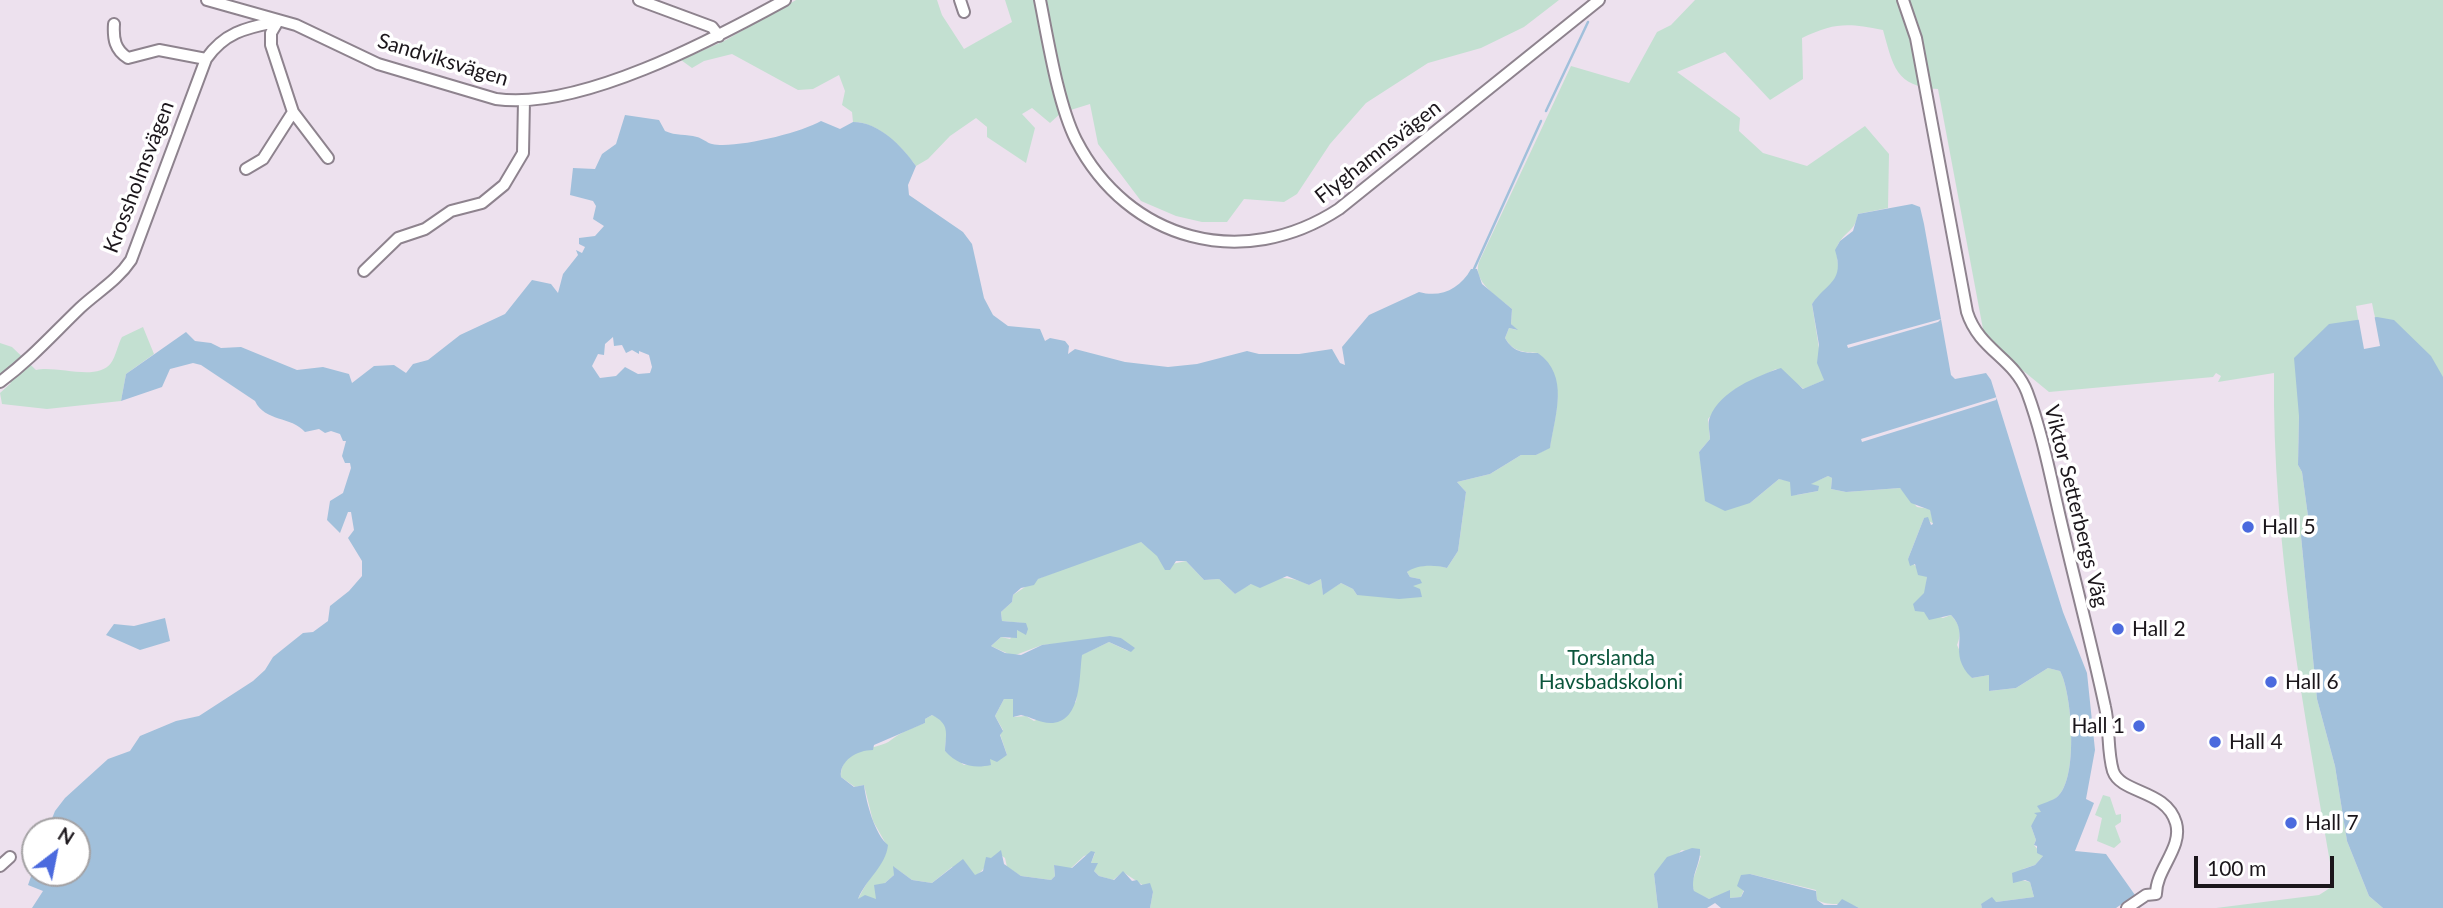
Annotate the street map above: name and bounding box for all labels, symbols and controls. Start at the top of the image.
street label: Sandviksvägen [375,28,511,92]
street label: Flyghamnsvägen [1310,95,1446,209]
street label: Krossholmsvägen [98,98,180,256]
street label: Viktor Setterbergs Väg [2039,402,2113,610]
place label: Hall 5 [2262,514,2316,540]
marker: Hall 5 [2240,519,2256,535]
place label: Hall 2 [2132,616,2186,642]
marker: Hall 2 [2110,621,2126,637]
park label: Torslanda Havsbadskoloni [1539,645,1683,695]
place label: Hall 6 [2285,669,2339,695]
marker: Hall 6 [2263,674,2279,690]
place label: Hall 1 [2071,713,2125,739]
marker: Hall 1 [2131,718,2147,734]
place label: Hall 4 [2229,729,2283,755]
marker: Hall 4 [2207,734,2223,750]
place label: Hall 7 [2305,810,2359,836]
marker: Hall 7 [2283,815,2299,831]
north arrow [21,817,91,887]
text: N [54,822,79,849]
scale bar [2198,842,2338,886]
text: 100 m [2207,855,2266,880]

